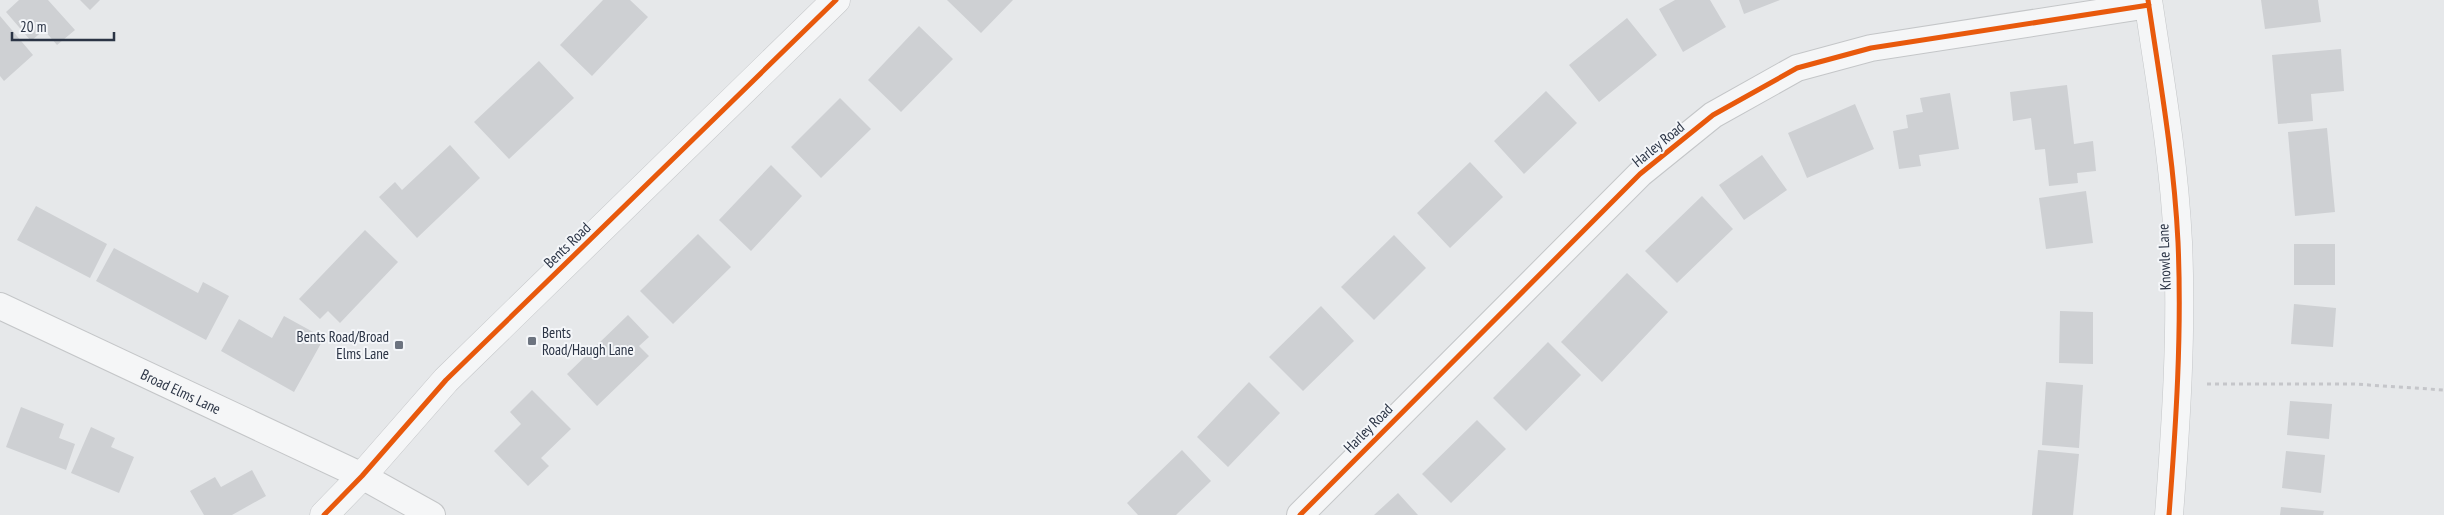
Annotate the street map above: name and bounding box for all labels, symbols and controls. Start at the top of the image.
scale bar [12,10,115,42]
text: 20 m [20,17,46,36]
street label: Harley Road [1628,117,1688,171]
street label: Bents Road [540,218,594,272]
street label: Knowle Lane [2153,223,2175,291]
place label: Bents Road/Haugh Lane [542,323,634,359]
place label: Bents Road/Broad Elms Lane [297,327,389,363]
marker: Bents Road/Haugh Lane [526,335,538,347]
marker: Bents Road/Broad Elms Lane [393,339,405,351]
street label: Broad Elms Lane [138,364,224,418]
street label: Harley Road [1340,400,1396,456]

